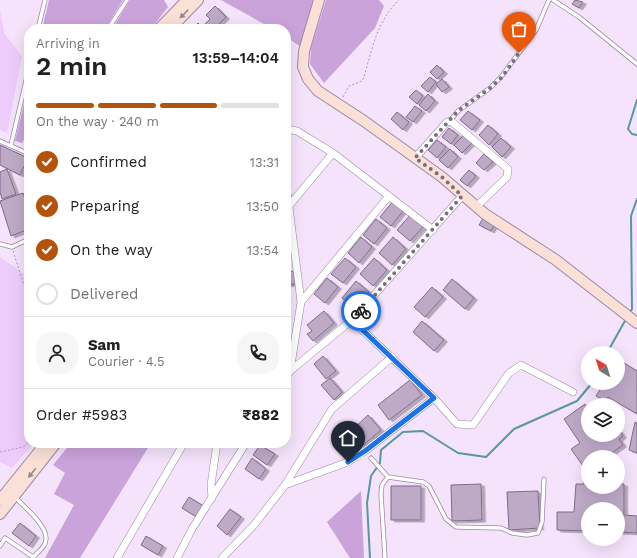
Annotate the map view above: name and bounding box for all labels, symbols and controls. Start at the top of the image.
one-way arrow [179,9,189,19]
pin [502,12,536,53]
icon: bag [508,18,530,40]
text: Arriving in [36,36,100,51]
text: 13:59–14:04 [193,49,279,67]
text: 2 min [36,51,107,81]
text: On the way · 240 m [36,114,159,129]
icon: check [36,151,58,173]
text: Confirmed [70,153,147,171]
text: 13:31 [250,155,279,170]
icon: check [36,195,58,217]
text: Preparing [70,197,139,215]
text: 13:50 [247,199,279,214]
icon: check [36,239,58,261]
text: On the way [70,241,152,259]
text: 13:54 [247,243,279,258]
text: Delivered [70,285,138,303]
courier [341,291,381,331]
icon: bike [350,300,372,322]
button: person [36,332,78,374]
button: phone [237,332,279,374]
text: Sam [88,336,120,354]
north arrow [581,346,625,390]
map controls [581,346,625,546]
text: Courier · 4.5 [88,354,165,369]
button: layers [581,398,625,442]
text: Order #5983 [36,406,127,424]
text: ₹882 [242,406,279,424]
pin [331,421,365,462]
icon: home [337,427,359,449]
button: + [581,450,625,494]
one-way arrow [27,468,36,479]
button: − [581,502,625,546]

